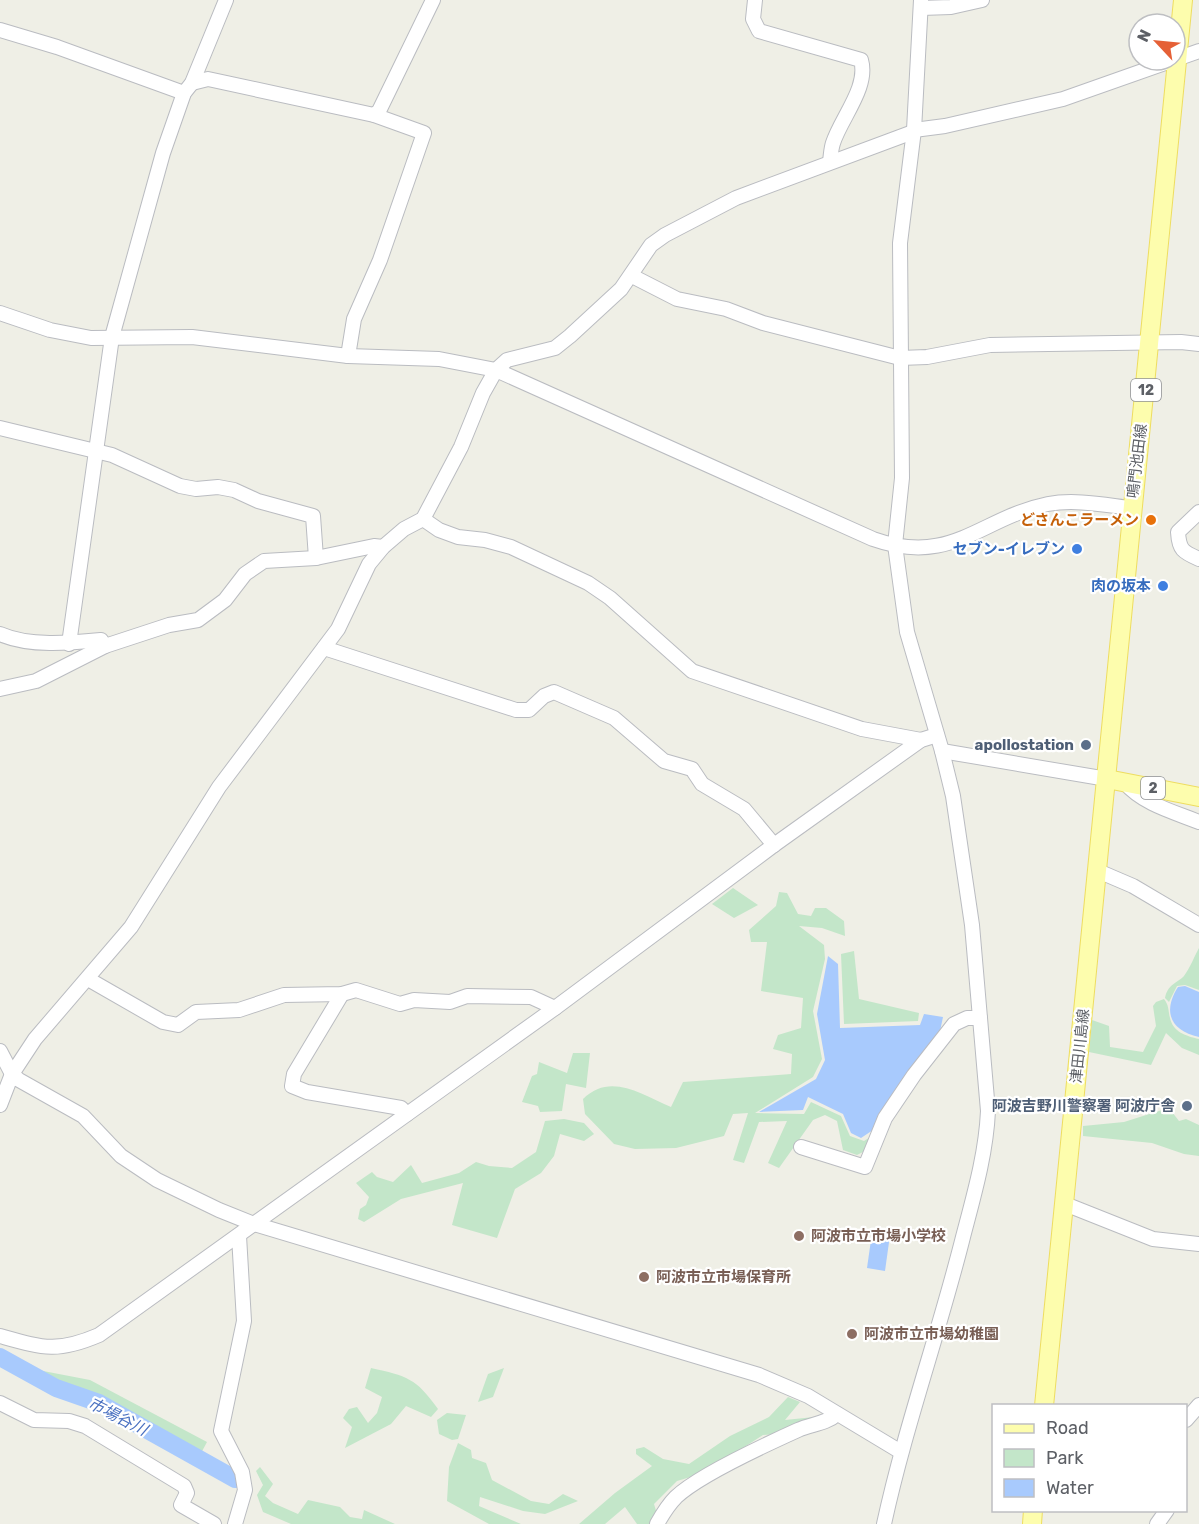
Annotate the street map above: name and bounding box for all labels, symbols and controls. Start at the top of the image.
north arrow [1127,12,1187,72]
text: N [1133,26,1155,45]
road number: 12 [1131,379,1161,401]
street label: 鳴門池田線 [1123,423,1151,499]
place label: どさんこラーメン [1020,511,1139,529]
marker: どさんこラーメン [1144,513,1158,527]
place label: セブン-イレブン [953,540,1065,558]
marker: セブン-イレブン [1070,542,1084,556]
place label: 肉の坂本 [1091,577,1151,595]
marker: 肉の坂本 [1156,579,1170,593]
place label: apollostation [975,736,1074,754]
marker: apollostation [1079,738,1093,752]
road number: 2 [1141,777,1165,799]
street label: 津田川島線 [1067,1008,1093,1084]
place label: 阿波吉野川警察署 阿波庁舎 [992,1097,1176,1115]
marker: 阿波吉野川警察署 阿波庁舎 [1180,1099,1194,1113]
place label: 阿波市立市場小学校 [811,1227,946,1245]
marker: 阿波市立市場小学校 [792,1229,806,1243]
place label: 阿波市立市場保育所 [656,1268,791,1286]
marker: 阿波市立市場保育所 [637,1270,651,1284]
place label: 阿波市立市場幼稚園 [864,1325,999,1343]
marker: 阿波市立市場幼稚園 [845,1327,859,1341]
water label: 市場谷川 [85,1393,152,1440]
legend [992,1404,1187,1512]
text: Road [1046,1417,1089,1439]
text: Park [1046,1447,1084,1469]
text: Water [1046,1477,1094,1499]

